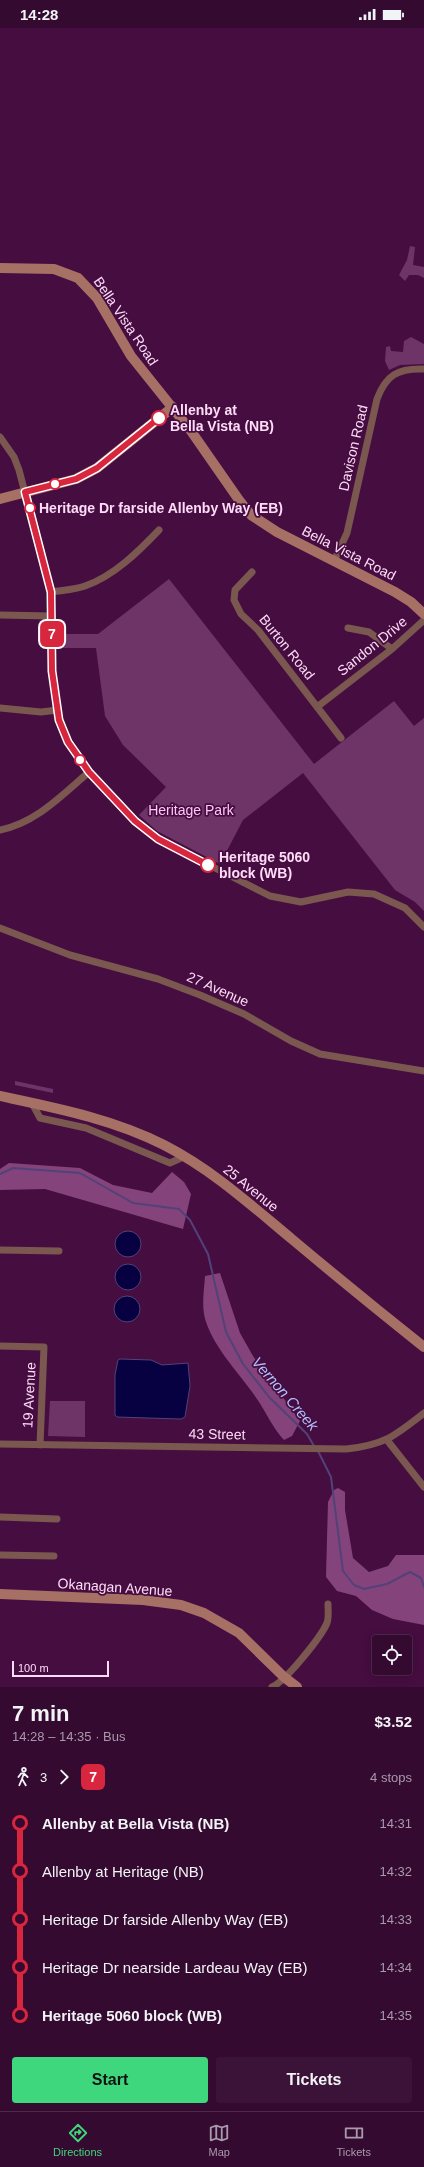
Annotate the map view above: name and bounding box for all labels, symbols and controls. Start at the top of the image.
text: 14:28 [20,6,58,23]
street label: Bella Vista Road [90,274,162,368]
place label: Allenby at Bella Vista (NB) [170,402,274,434]
street label: Davison Road [335,403,371,493]
marker: Allenby at Bella Vista (NB) [151,410,167,426]
unlabelled marker [49,478,61,490]
place label: Heritage Dr farside Allenby Way (EB) [39,500,283,516]
marker: Heritage Dr farside Allenby Way (EB) [24,502,36,514]
street label: Bella Vista Road [299,522,399,584]
street label: Burton Road [256,611,318,683]
street label: Sandon Drive [334,613,410,679]
line badge: 7 [39,621,65,647]
text: 7 [48,626,56,642]
unlabelled marker [74,754,86,766]
park label: Heritage Park [148,802,235,818]
place label: Heritage 5060 block (WB) [219,849,310,881]
marker: Heritage 5060 block (WB) [200,857,216,873]
street label: 27 Avenue [185,968,252,1010]
street label: 25 Avenue [220,1161,282,1215]
water label: Vernon Creek [249,1353,323,1435]
street label: 19 Avenue [19,1361,39,1428]
street label: 43 Street [188,1426,246,1442]
street label: Okanagan Avenue [57,1575,173,1599]
map controls [372,1635,412,1675]
button: locate [372,1635,412,1675]
scale bar [12,1659,109,1678]
text: 100 m [18,1662,49,1674]
text: 7 min [12,1701,69,1726]
text: $3.52 [374,1713,412,1730]
text: 14:28 – 14:35 · Bus [12,1729,125,1744]
icon: walk [12,1766,34,1788]
icon: forward [53,1766,75,1788]
text: 7 [89,1769,97,1785]
text: 3 [40,1770,47,1785]
text: 4 stops [370,1770,412,1785]
text: Allenby at Bella Vista (NB) [42,1815,229,1832]
text: 14:31 [379,1816,412,1831]
text: Allenby at Heritage (NB) [42,1863,204,1880]
text: 14:32 [379,1864,412,1879]
text: Heritage Dr farside Allenby Way (EB) [42,1911,288,1928]
text: 14:33 [379,1912,412,1927]
text: Heritage Dr nearside Lardeau Way (EB) [42,1959,307,1976]
text: 14:34 [379,1960,412,1975]
text: Heritage 5060 block (WB) [42,2007,222,2024]
text: 14:35 [379,2008,412,2023]
button: Start [12,2057,208,2103]
button: Tickets [216,2057,412,2103]
tab: Directions [53,2122,102,2158]
tab: Map [208,2122,230,2158]
tab: Tickets [336,2122,371,2158]

